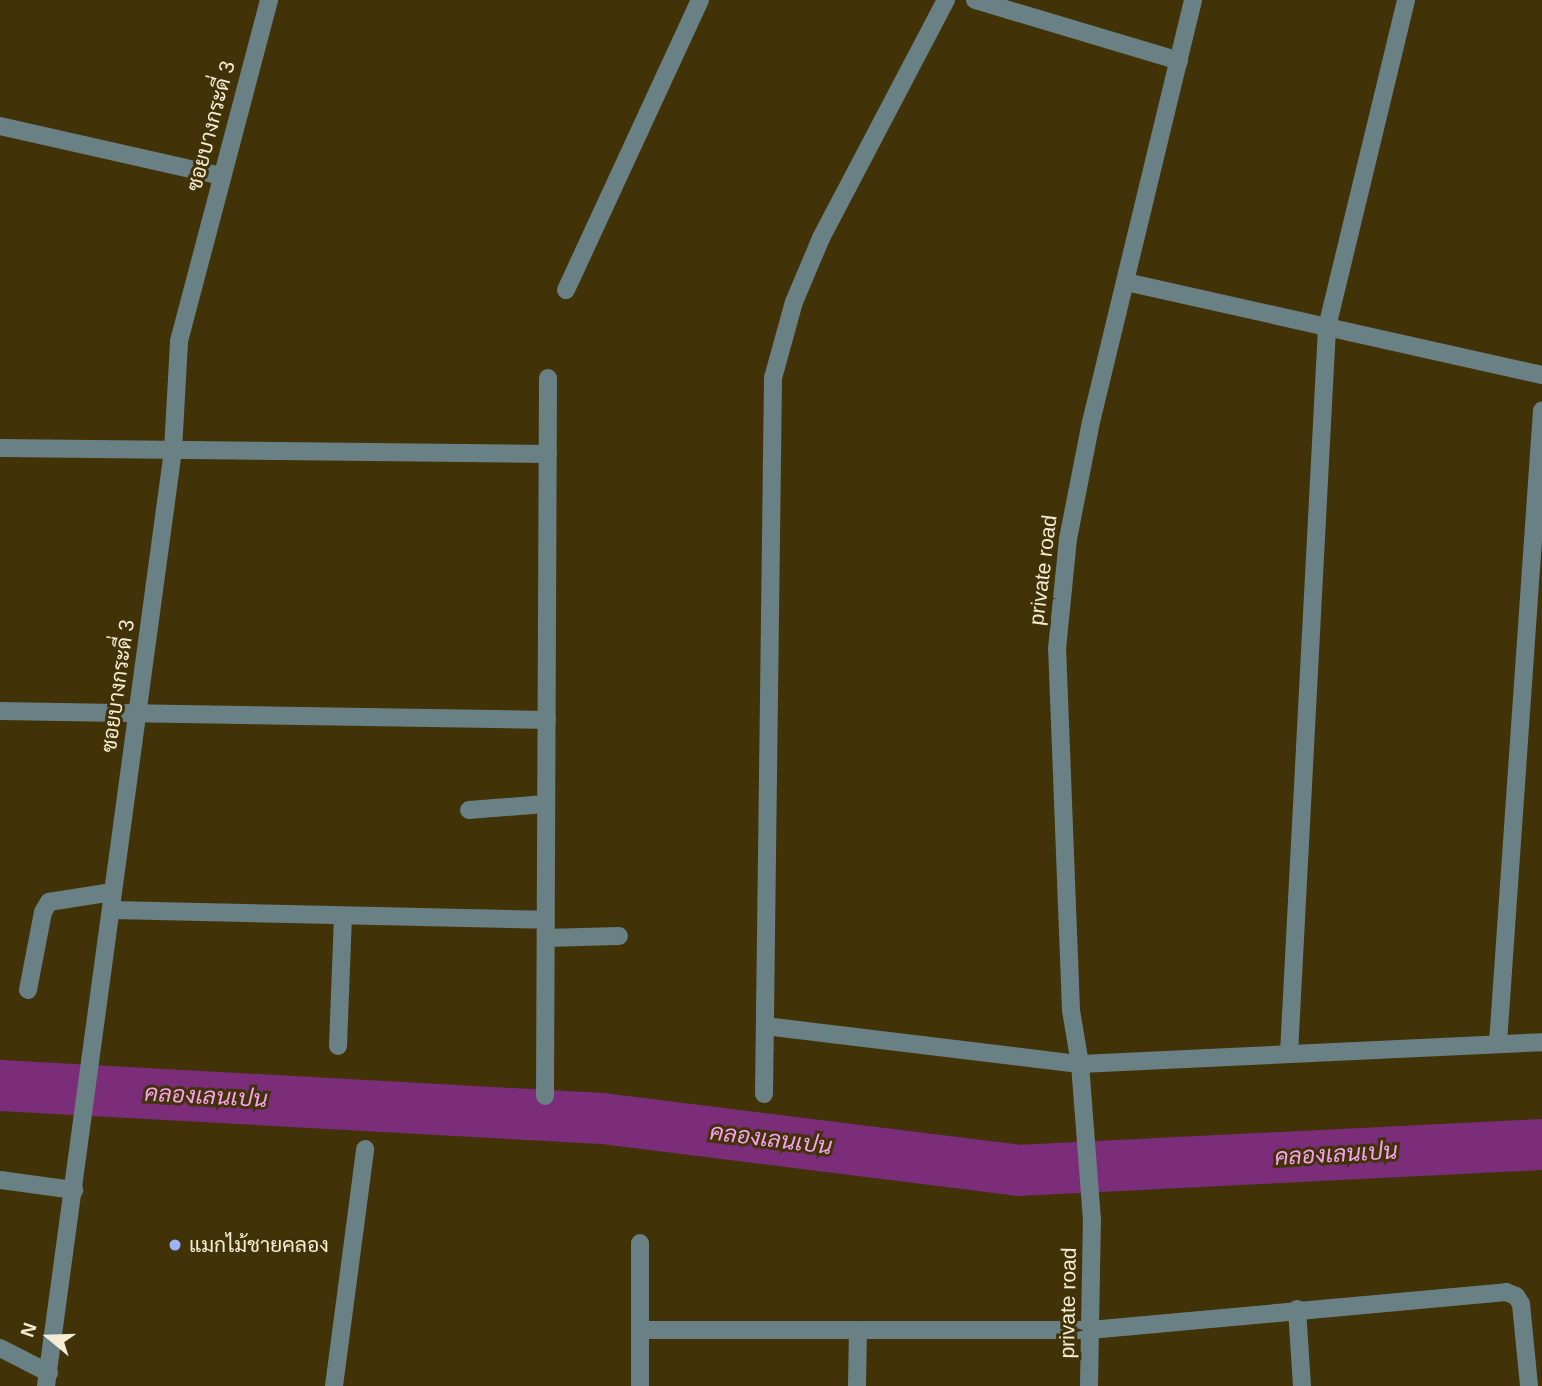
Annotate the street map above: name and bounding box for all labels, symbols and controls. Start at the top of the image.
street label: ซอยบางกระดี่ 3 [181,58,241,194]
street label: private road [1024,513,1062,627]
street label: ซอยบางกระดี่ 3 [96,618,140,754]
water label: คลองเลนเปน [144,1079,268,1113]
water label: คลองเลนเปน [708,1118,834,1160]
water label: คลองเลนเปน [1274,1137,1398,1171]
place label: แมกไม้ชายคลอง [189,1232,329,1258]
marker: แมกไม้ชายคลอง [167,1237,183,1253]
street label: private road [1054,1247,1082,1359]
north arrow [14,1302,84,1372]
text: N [17,1320,41,1340]

